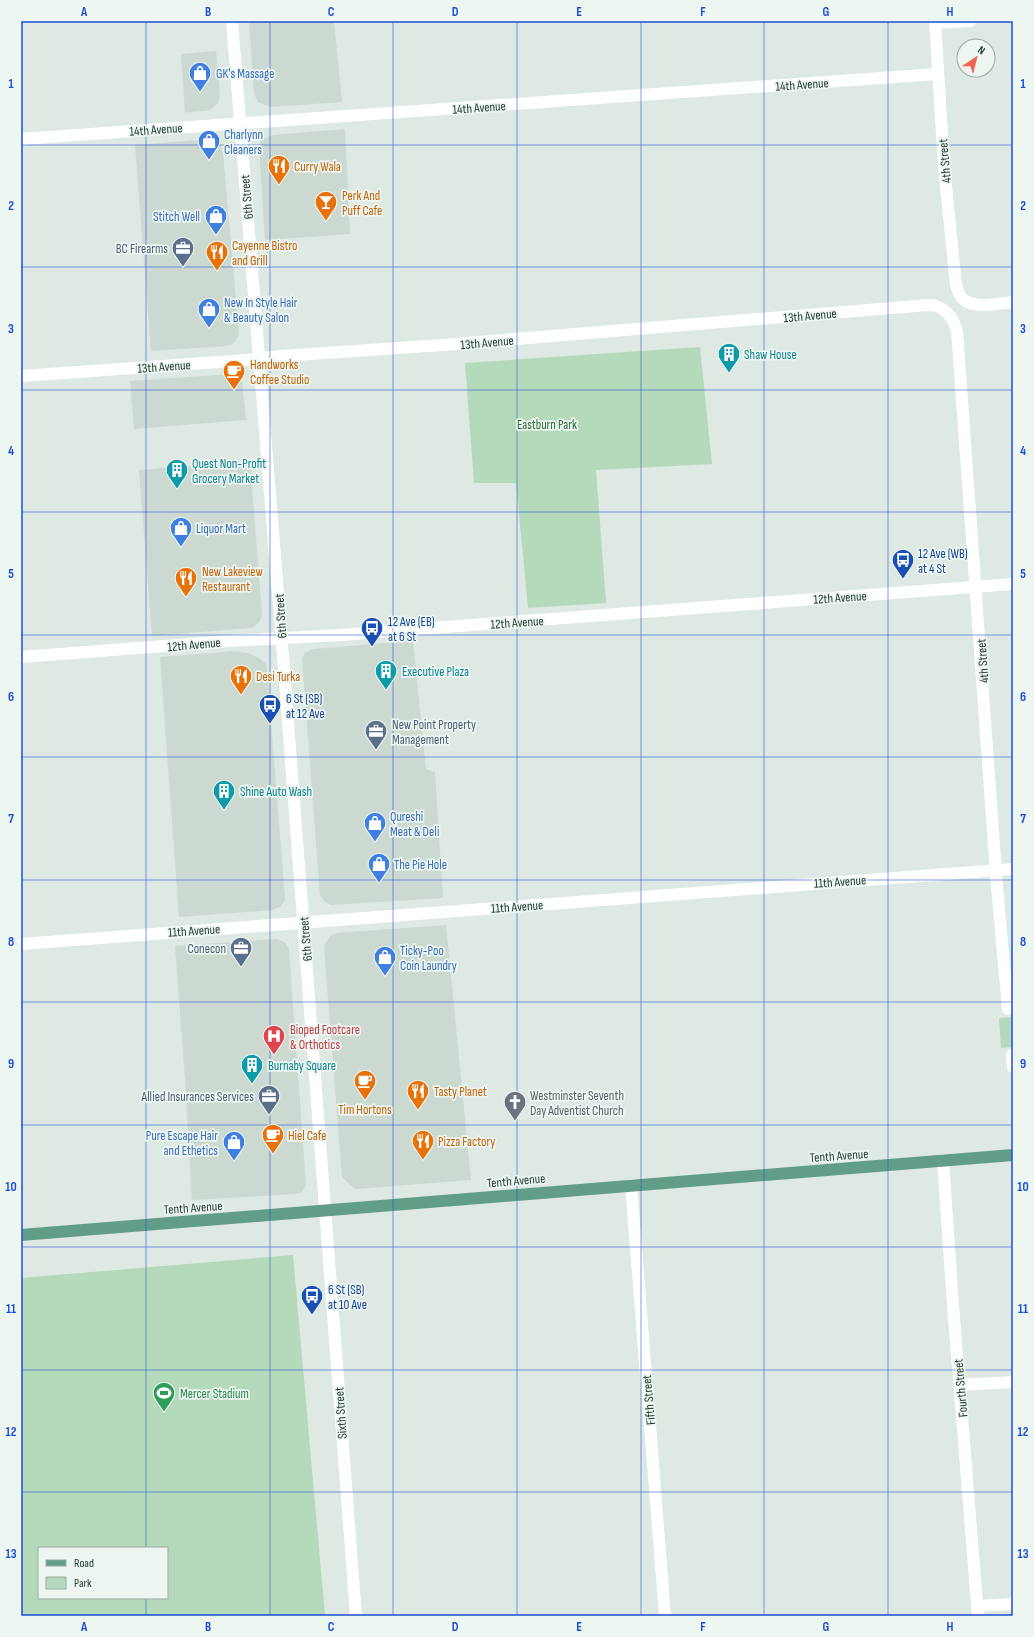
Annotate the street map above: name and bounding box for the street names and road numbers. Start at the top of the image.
street label: 14th Avenue [775,75,829,95]
street label: 14th Avenue [452,98,506,118]
street label: 14th Avenue [129,120,183,140]
street label: 4th Street [935,138,955,184]
street label: 6th Street [237,174,257,220]
street label: 13th Avenue [783,306,837,326]
street label: 13th Avenue [460,333,514,353]
street label: 13th Avenue [137,357,191,377]
street label: 12th Avenue [813,588,867,608]
street label: 6th Street [271,593,291,639]
street label: 12th Avenue [490,613,544,633]
street label: 12th Avenue [167,635,221,655]
street label: 4th Street [973,638,993,684]
street label: 11th Avenue [813,872,867,892]
street label: 11th Avenue [490,897,544,917]
street label: 6th Street [296,916,316,962]
street label: 11th Avenue [167,921,221,941]
street label: Tenth Avenue [809,1146,869,1166]
street label: Tenth Avenue [486,1170,546,1192]
street label: Tenth Avenue [163,1198,223,1218]
street label: Fourth Street [950,1358,972,1418]
street label: Fifth Street [639,1374,659,1426]
street label: Sixth Street [331,1386,351,1439]

